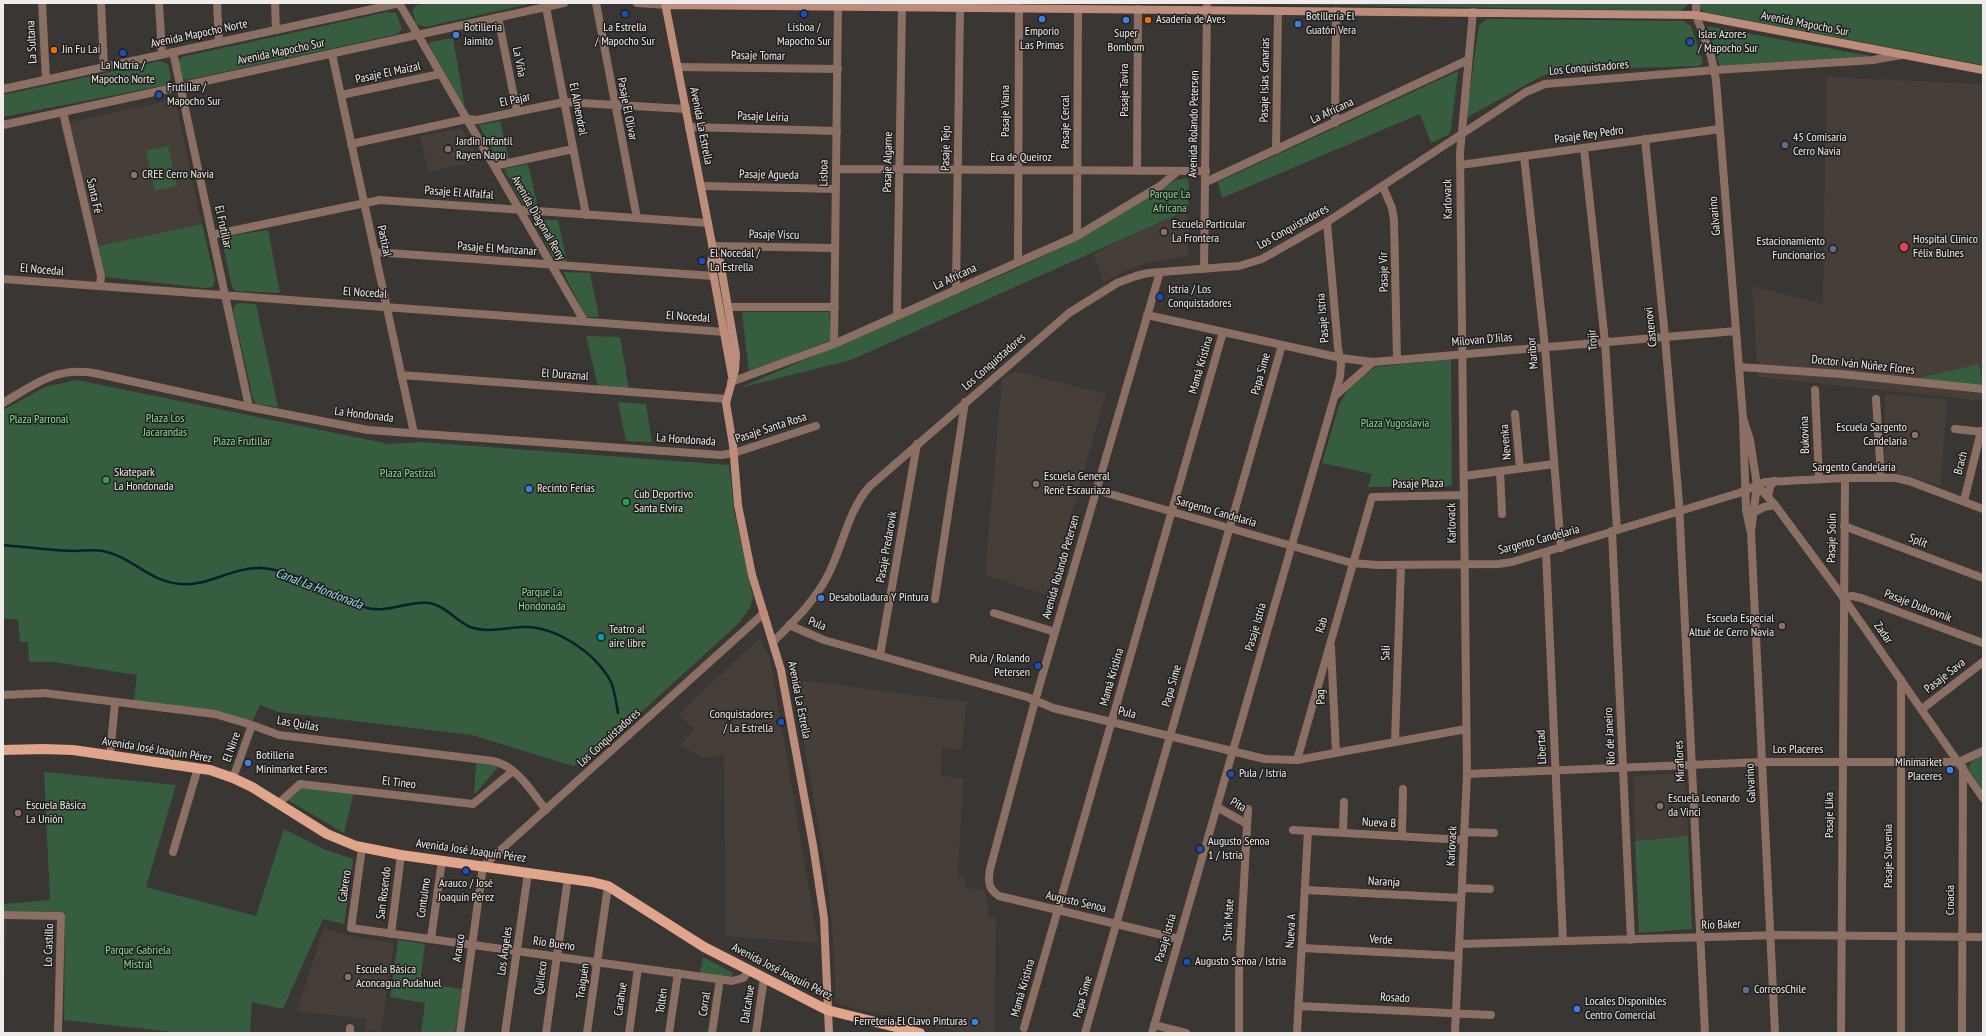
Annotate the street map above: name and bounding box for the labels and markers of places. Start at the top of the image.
marker: La Estrella / Mapocho Sur [620,9,630,19]
marker: Lisboa / Mapocho Sur [799,9,809,19]
place label: Botillería El Guatón Vera [1306,10,1356,38]
place label: Asadería de Aves [1156,13,1226,27]
marker: Emporio Las Primas [1037,14,1047,24]
marker: Super Bombom [1121,15,1131,25]
marker: Asadería de Aves [1143,15,1153,25]
marker: Botillería El Guatón Vera [1293,19,1303,29]
place label: Botilleria Jaimito [464,21,502,49]
place label: La Estrella / Mapocho Sur [595,21,655,49]
place label: Lisboa / Mapocho Sur [777,21,831,49]
place label: Emporio Las Primas [1020,25,1064,53]
place label: Super Bombom [1108,27,1144,55]
place label: Islas Azores / Mapocho Sur [1698,28,1758,56]
marker: Botilleria Jaimito [451,30,461,40]
marker: Islas Azores / Mapocho Sur [1685,37,1695,47]
place label: Jin Fu Lai [62,43,100,57]
marker: Jin Fu Lai [49,45,59,55]
marker: La Nutria / Mapocho Norte [118,48,128,58]
place label: La Nutria / Mapocho Norte [91,59,155,87]
place label: Frutillar / Mapocho Sur [167,81,221,109]
marker: Frutillar / Mapocho Sur [154,90,164,100]
place label: 45 Comisaría Cerro Navia [1793,131,1847,159]
place label: Jardin Infantil Rayen Napu [456,135,513,163]
marker: 45 Comisaría Cerro Navia [1780,140,1790,150]
marker: Jardin Infantil Rayen Napu [443,144,453,154]
place label: CREE Cerro Navia [142,168,214,182]
marker: CREE Cerro Navia [129,170,139,180]
place label: Escuela Particular La Frontera [1172,218,1246,246]
marker: Escuela Particular La Frontera [1159,227,1169,237]
place label: Hospital Clínico Félix Bulnes [1913,233,1978,261]
place label: Estacionamiento Funcionarios [1757,235,1825,263]
marker: Hospital Clínico Félix Bulnes [1898,241,1910,253]
marker: Estacionamiento Funcionarios [1828,244,1838,254]
place label: El Nocedal / La Estrella [710,247,760,275]
marker: El Nocedal / La Estrella [697,256,707,266]
place label: Istria / Los Conquistadores [1168,283,1231,311]
marker: Istria / Los Conquistadores [1155,292,1165,302]
place label: Escuela Sargento Candelaria [1836,421,1907,449]
marker: Escuela Sargento Candelaria [1910,430,1920,440]
place label: Skatepark La Hondonada [114,466,173,494]
place label: Escuela General René Escauriaza [1044,470,1110,498]
marker: Skatepark La Hondonada [101,475,111,485]
marker: Escuela General René Escauriaza [1031,479,1041,489]
place label: Recinto Ferias [537,482,595,496]
marker: Recinto Ferias [524,484,534,494]
place label: Cub Deportivo Santa Elvira [634,488,693,516]
marker: Cub Deportivo Santa Elvira [621,497,631,507]
place label: Desabolladura Y Pintura [829,591,929,605]
marker: Desabolladura Y Pintura [816,593,826,603]
place label: Escuela Especial Altué de Cerro Navia [1689,612,1774,640]
marker: Escuela Especial Altué de Cerro Navia [1777,621,1787,631]
place label: Teatro al aire libre [609,623,646,651]
marker: Teatro al aire libre [596,632,606,642]
place label: Pula / Rolando Petersen [970,652,1030,680]
marker: Pula / Rolando Petersen [1033,661,1043,671]
place label: Conquistadores / La Estrella [710,708,773,736]
marker: Conquistadores / La Estrella [776,717,786,727]
place label: Botilleria Minimarket Fares [256,749,327,777]
place label: MInimarket Placeres [1895,756,1942,784]
marker: Botilleria Minimarket Fares [243,758,253,768]
marker: MInimarket Placeres [1945,765,1955,775]
place label: Pula / Istria [1239,767,1286,781]
marker: Pula / Istria [1226,769,1236,779]
place label: Escuela Leonardo da Vinci [1668,792,1740,820]
place label: Escuela Básica La Unión [26,799,86,827]
marker: Escuela Leonardo da Vinci [1655,801,1665,811]
marker: Escuela Básica La Unión [13,808,23,818]
place label: Augusto Senoa 1 / Istria [1208,835,1270,863]
marker: Augusto Senoa 1 / Istria [1195,844,1205,854]
marker: Arauco / José Joaquín Pérez [461,866,471,876]
place label: Arauco / José Joaquín Pérez [438,877,494,905]
place label: Augusto Senoa / Istria [1195,955,1286,969]
marker: Augusto Senoa / Istria [1182,957,1192,967]
place label: Escuela Básica Aconcagua Pudahuel [356,963,441,991]
marker: Escuela Básica Aconcagua Pudahuel [343,972,353,982]
place label: CorreosChile [1754,983,1806,997]
marker: CorreosChile [1741,985,1751,995]
place label: Locales Disponibles Centro Comercial [1585,995,1666,1023]
marker: Locales Disponibles Centro Comercial [1572,1004,1582,1014]
place label: Ferretería El Clavo Pinturas [854,1015,967,1029]
marker: Ferretería El Clavo Pinturas [970,1017,980,1027]

